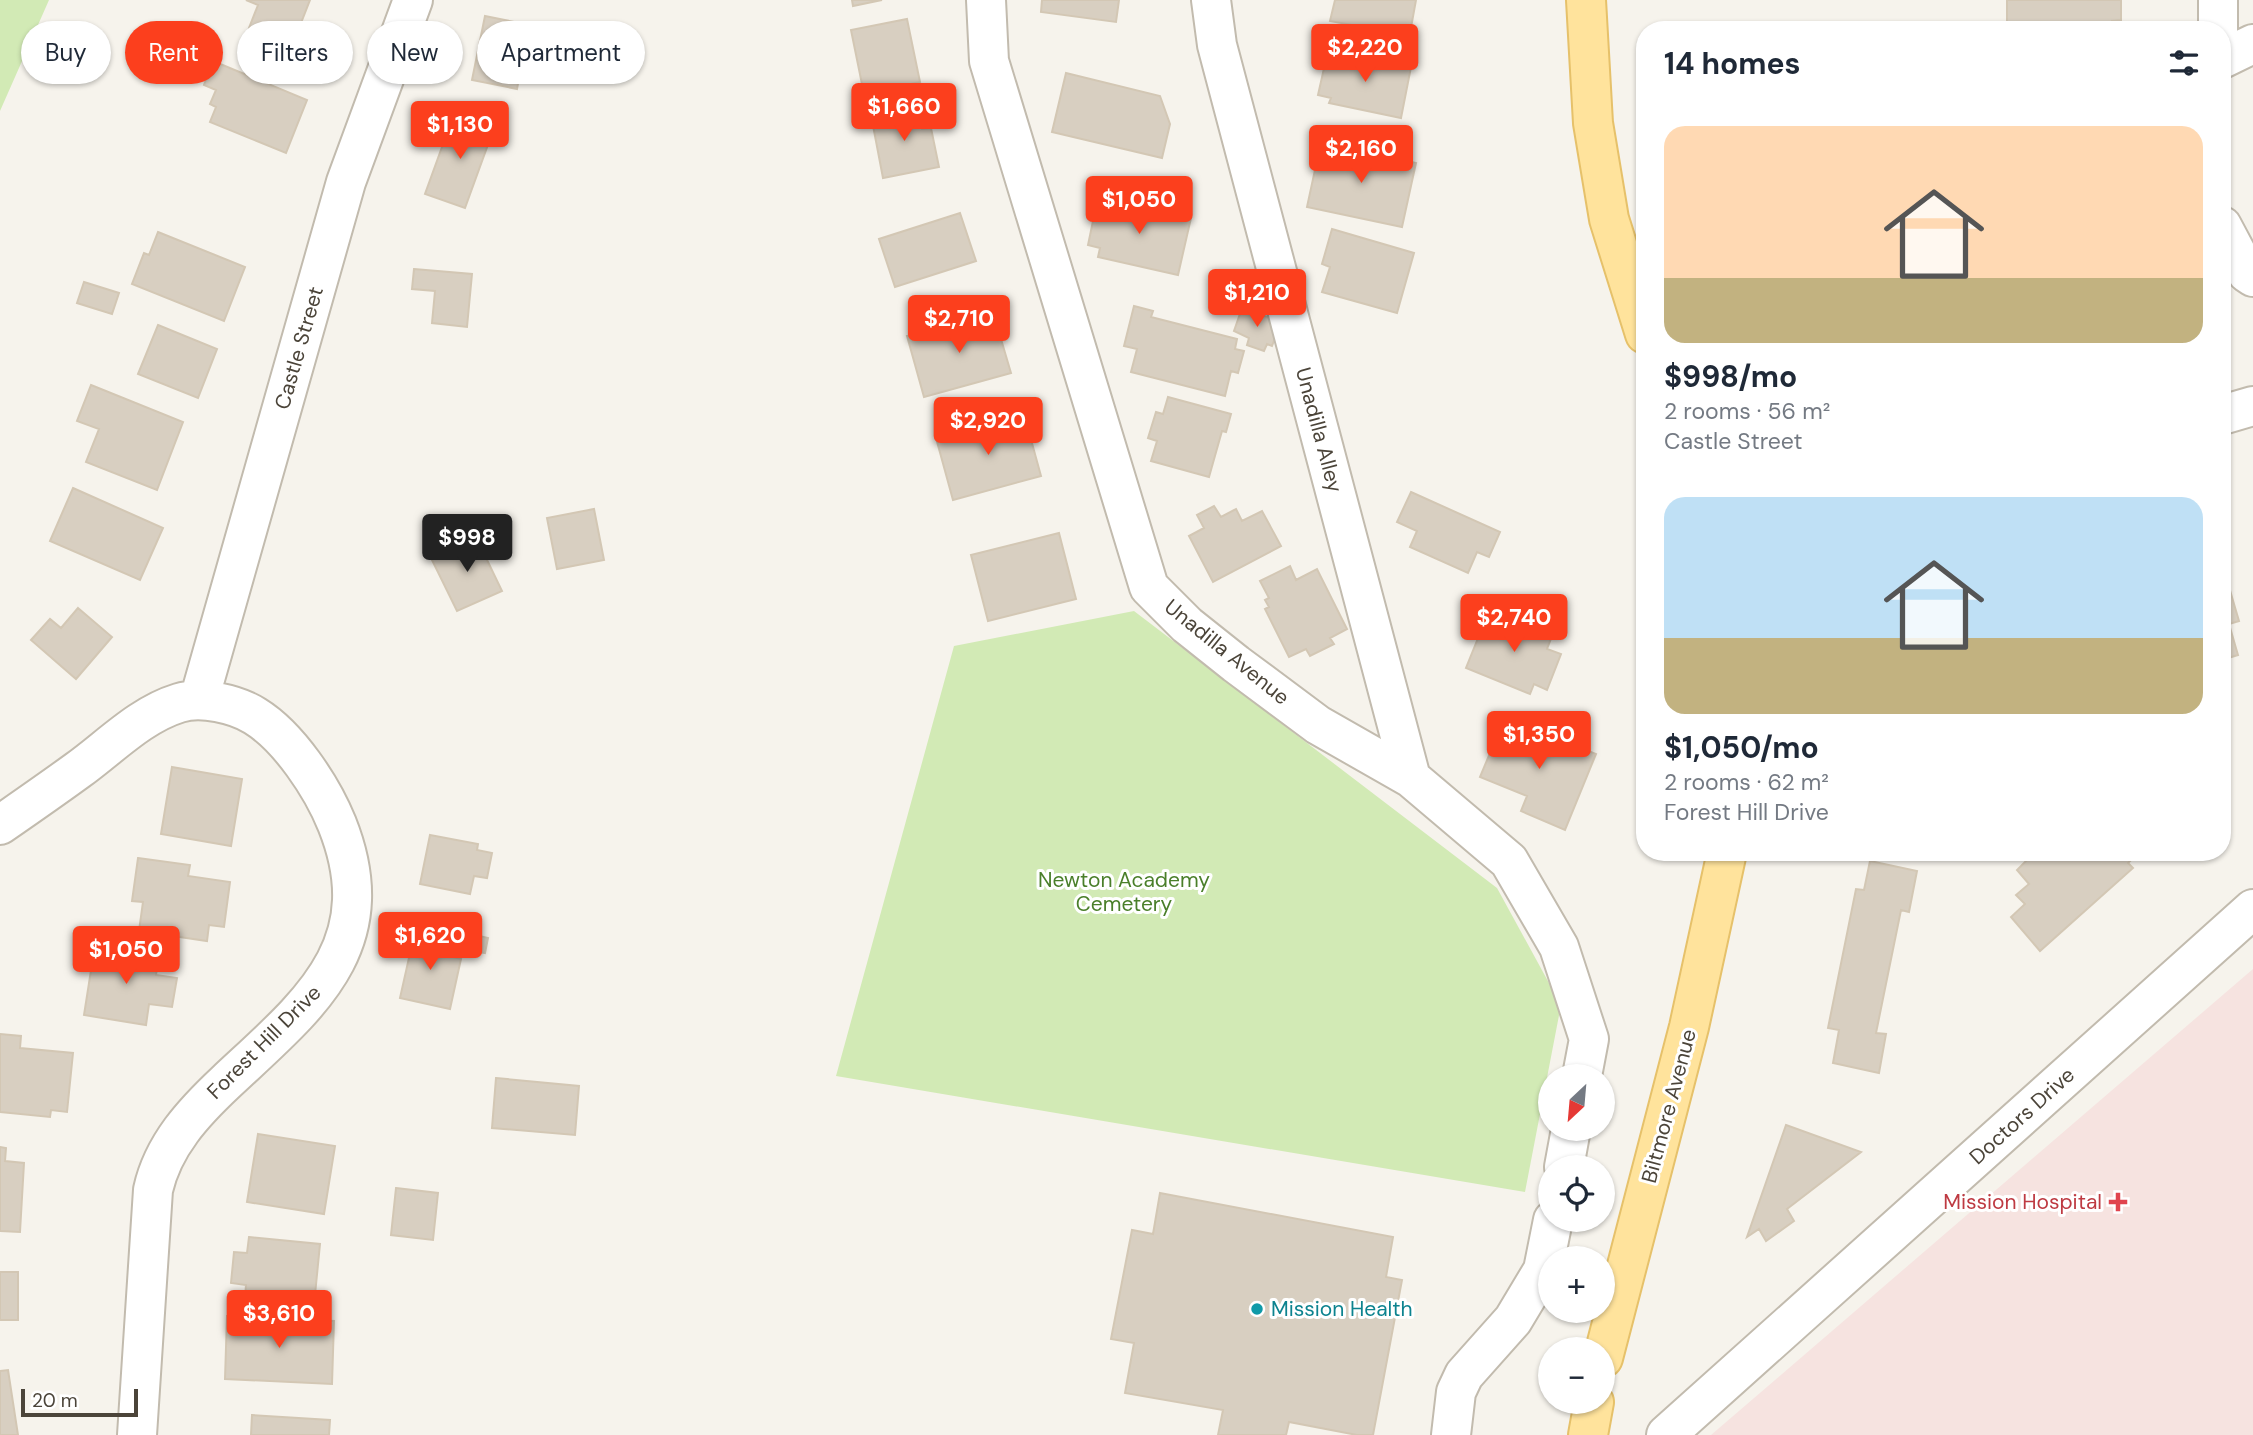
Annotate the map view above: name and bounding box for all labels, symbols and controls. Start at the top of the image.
chip: Buy [21,21,111,84]
chip: Rent [125,21,223,84]
chip: Filters [237,21,353,84]
chip: New [367,21,463,84]
chip: Apartment [477,21,645,84]
pin: $2,220 [1308,24,1422,84]
text: $2,220 [1327,32,1403,62]
text: 14 homes [1664,44,1801,83]
icon: filters [2165,44,2203,82]
pin: $1,660 [847,83,961,143]
text: $1,660 [867,91,941,121]
pin: $1,130 [403,102,517,161]
text: $1,130 [427,109,493,139]
pin: $2,160 [1304,125,1418,185]
text: $2,160 [1325,133,1397,163]
icon: home [1871,171,1997,297]
pin: $1,050 [1082,176,1196,236]
text: $1,050 [1102,184,1176,214]
pin: $1,210 [1200,270,1314,329]
text: $1,210 [1224,277,1290,307]
street label: Castle Street [268,283,330,413]
pin: $2,710 [902,296,1016,355]
text: $2,710 [924,303,994,333]
text: $998/mo [1664,357,1797,396]
street label: Unadilla Alley [1289,364,1349,496]
text: 2 rooms · 56 m² [1664,396,1830,426]
pin: $2,920 [931,398,1045,457]
text: $2,920 [950,405,1026,435]
text: Castle Street [1664,426,1803,456]
pin: $998 [426,514,508,574]
text: $998 [438,522,496,552]
icon: home [1871,542,1997,668]
street label: Unadilla Avenue [1159,593,1295,711]
pin: $2,740 [1457,594,1571,654]
text: $2,740 [1476,602,1552,632]
pin: $1,350 [1482,712,1596,771]
text: $1,350 [1503,719,1575,749]
text: $1,050/mo [1664,728,1819,767]
text: 2 rooms · 62 m² [1664,767,1829,797]
text: Forest Hill Drive [1664,797,1829,827]
park label: Newton Academy Cemetery [1038,866,1210,918]
pin: $1,620 [373,912,487,972]
text: $1,620 [394,920,466,950]
pin: $1,050 [69,926,183,986]
text: $1,050 [89,934,163,964]
street label: Forest Hill Drive [201,979,327,1105]
street label: Biltmore Avenue [1635,1026,1703,1186]
street label: Doctors Drive [1963,1061,2081,1171]
north arrow [1538,1064,1615,1141]
map controls [1538,1064,1615,1414]
button: locate [1538,1155,1615,1232]
place label: Mission Hospital [1943,1188,2102,1216]
marker: Mission Hospital [2108,1192,2128,1212]
button: + [1538,1246,1615,1323]
pin: $3,610 [222,1290,336,1350]
place label: Mission Health [1271,1295,1413,1323]
text: $3,610 [243,1298,315,1328]
marker: Mission Health [1249,1301,1265,1317]
button: − [1538,1337,1615,1414]
scale bar [21,1386,138,1418]
text: 20 m [32,1388,78,1413]

